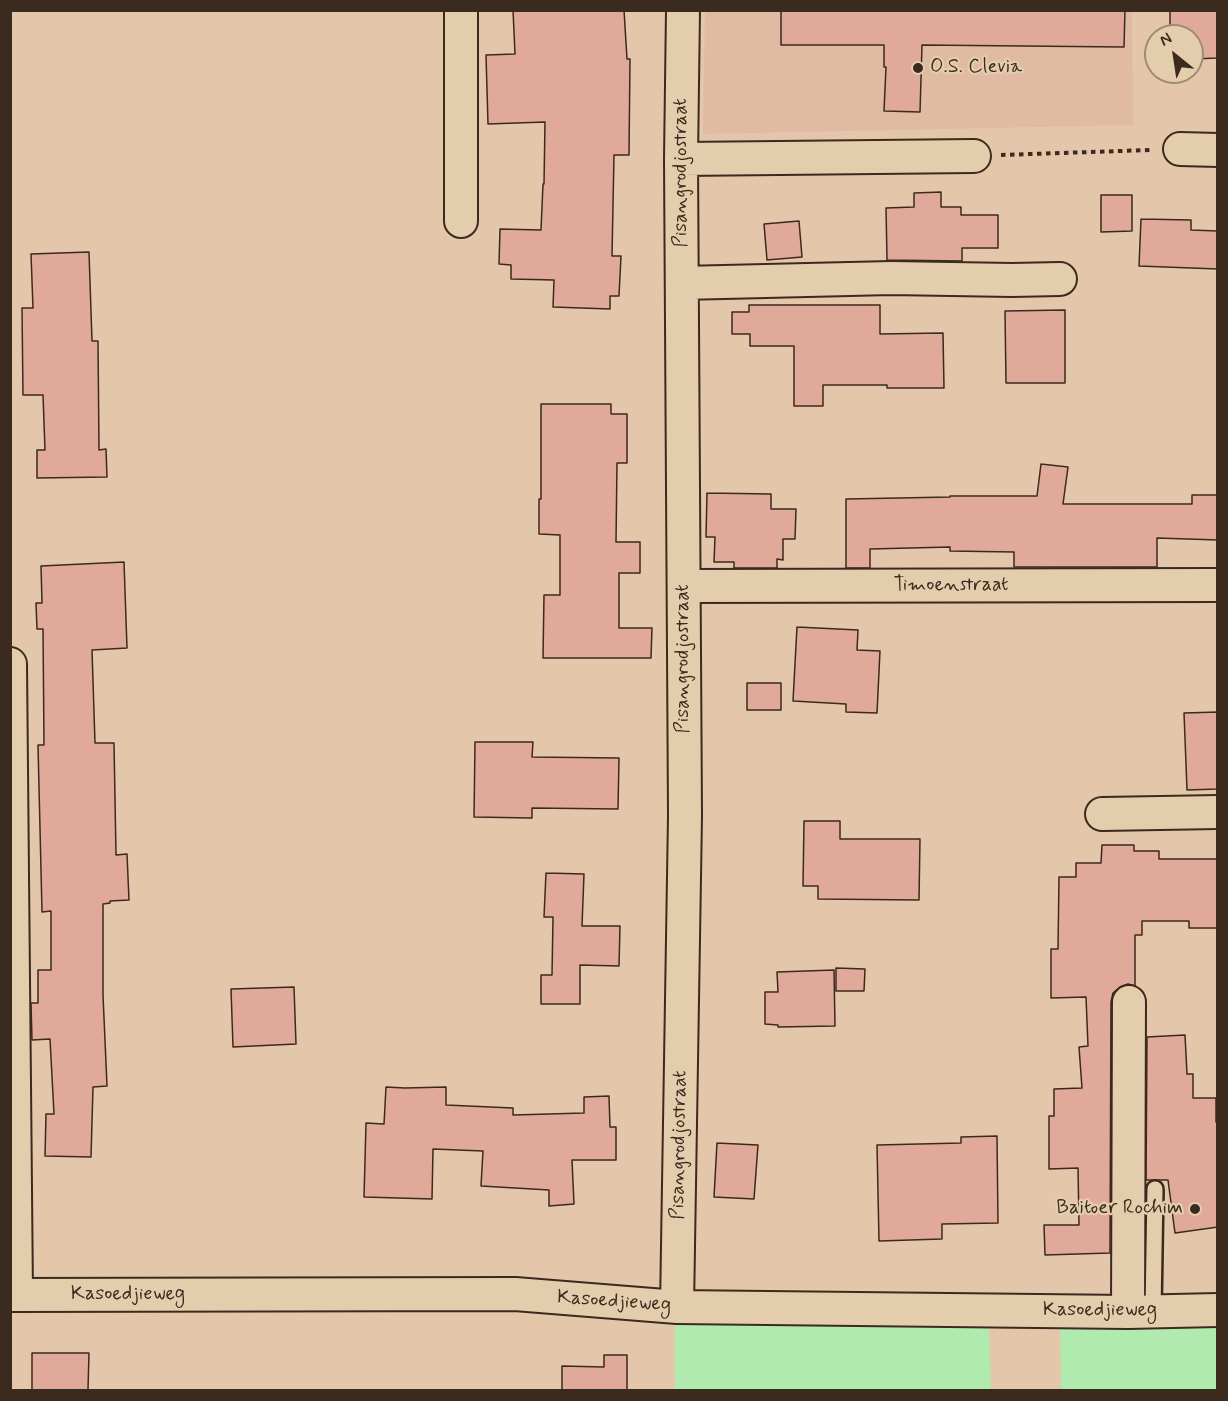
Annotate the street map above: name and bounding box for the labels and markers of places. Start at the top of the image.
place label: O.S. Clevia [930,56,1022,80]
marker: O.S. Clevia [911,61,925,75]
place label: Baitoer Rochim [1056,1197,1183,1221]
marker: Baitoer Rochim [1188,1202,1202,1216]

